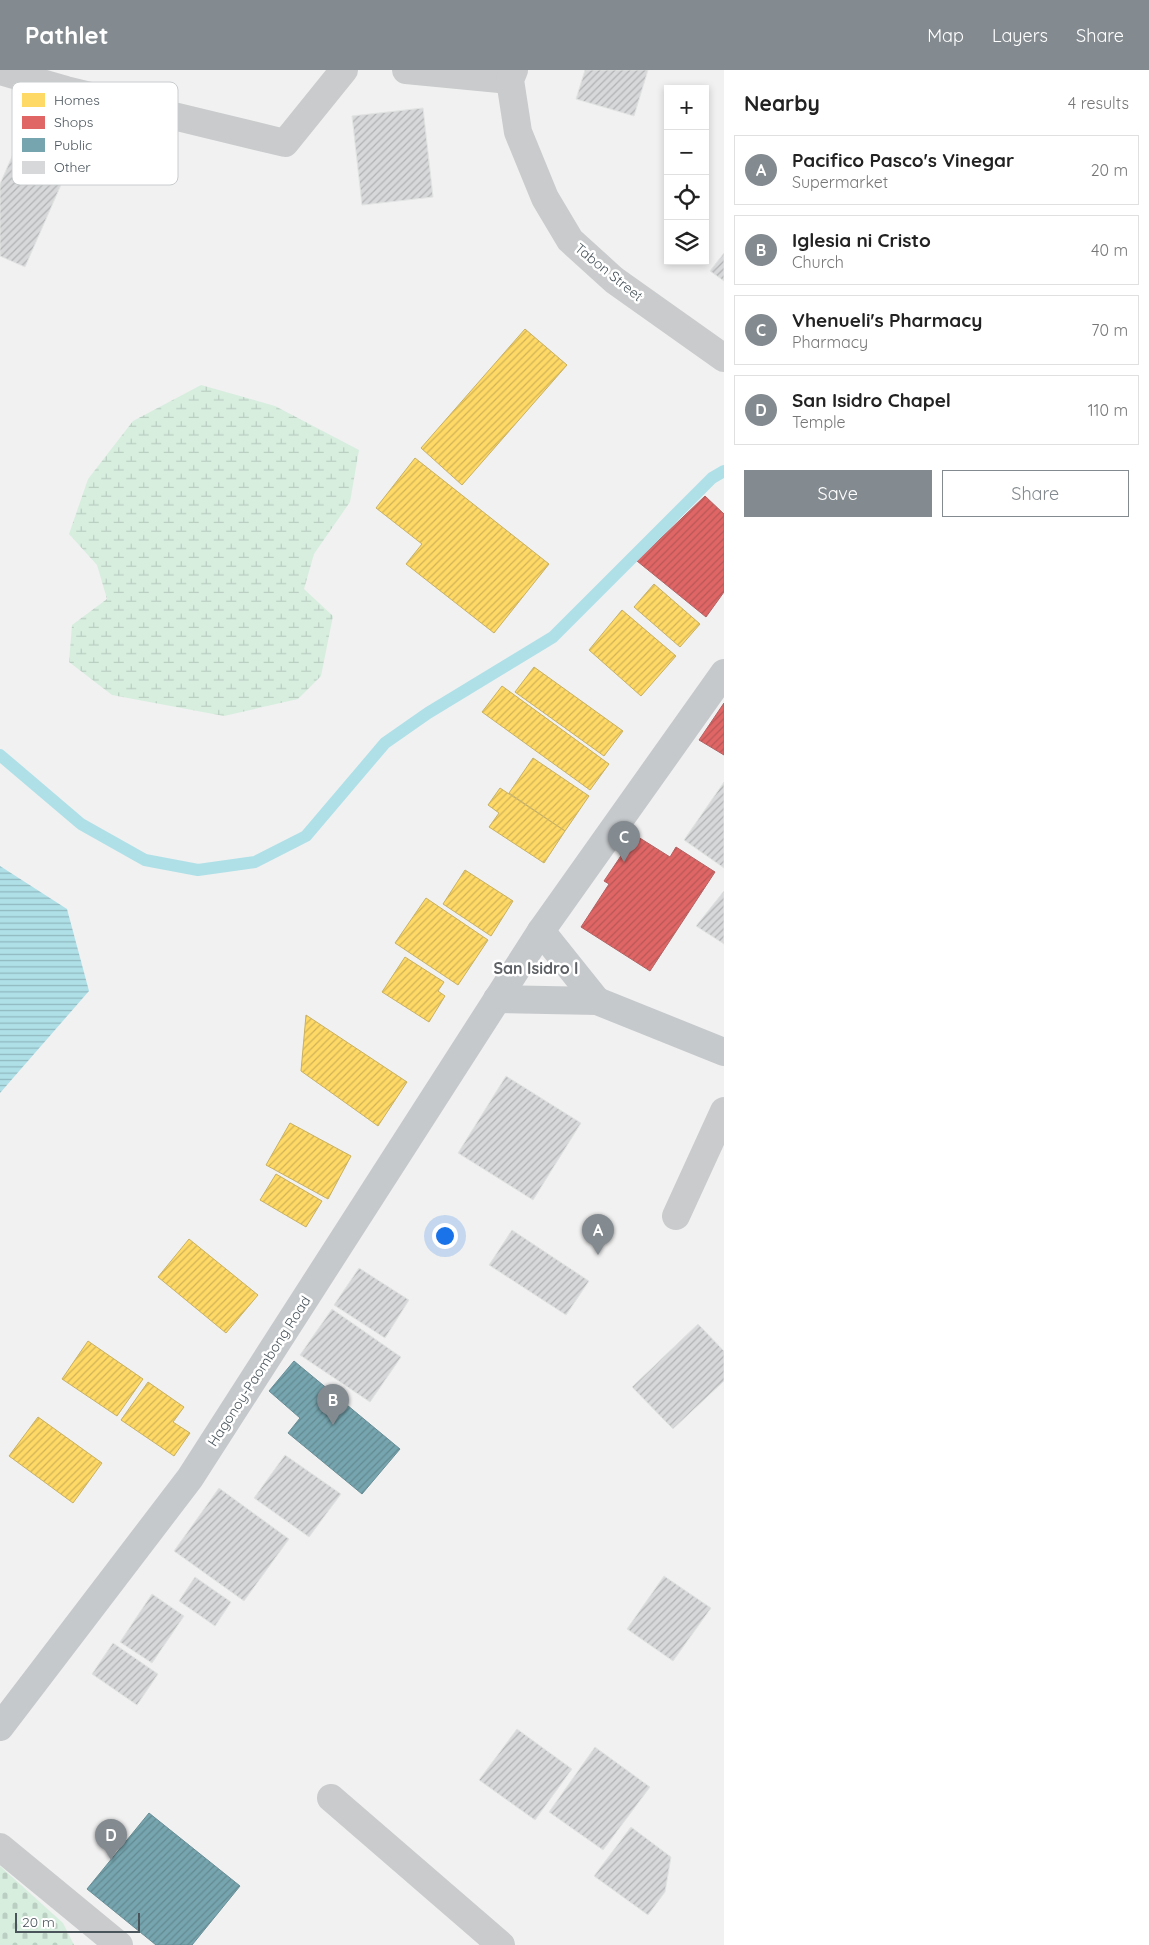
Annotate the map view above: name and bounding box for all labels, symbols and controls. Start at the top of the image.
text: Pathlet [25,20,109,50]
text: Map [927,24,964,47]
text: Layers [992,24,1048,47]
text: Share [1076,24,1124,47]
legend [12,82,178,185]
map controls [664,85,709,265]
button: + [664,85,709,130]
text: Nearby [744,90,820,116]
text: Homes [54,91,100,109]
text: 4 results [1068,93,1129,113]
text: Shops [54,113,93,131]
button: − [664,130,709,175]
text: Public [54,136,92,154]
text: Pacifico Pasco's Vinegar [792,148,1014,172]
text: Other [54,158,91,176]
text: A [756,160,766,180]
text: 20 m [1091,160,1128,180]
text: Supermarket [792,172,888,192]
button: locate [664,175,709,220]
button: layers [664,220,709,265]
text: Iglesia ni Cristo [792,228,931,252]
street label: Tabon Street [571,239,647,305]
text: B [756,240,766,260]
text: 40 m [1091,240,1128,260]
text: Church [792,252,844,272]
text: Vhenueli's Pharmacy [792,308,982,332]
text: C [756,320,766,340]
text: 70 m [1091,320,1128,340]
text: Pharmacy [792,332,868,352]
text: San Isidro Chapel [792,388,951,412]
text: D [755,400,767,420]
text: 110 m [1088,400,1128,420]
text: Temple [792,412,846,432]
button: Save [744,470,932,517]
button: Share [942,470,1129,517]
pin: C [608,821,640,862]
district label: San Isidro I [493,958,579,978]
pin: A [582,1214,614,1255]
your location [432,1223,458,1249]
street label: Hagonoy-Paombong Road [204,1292,314,1450]
pin: B [317,1384,349,1425]
pin: D [95,1819,127,1860]
scale bar [15,1910,140,1933]
text: 20 m [22,1913,55,1931]

